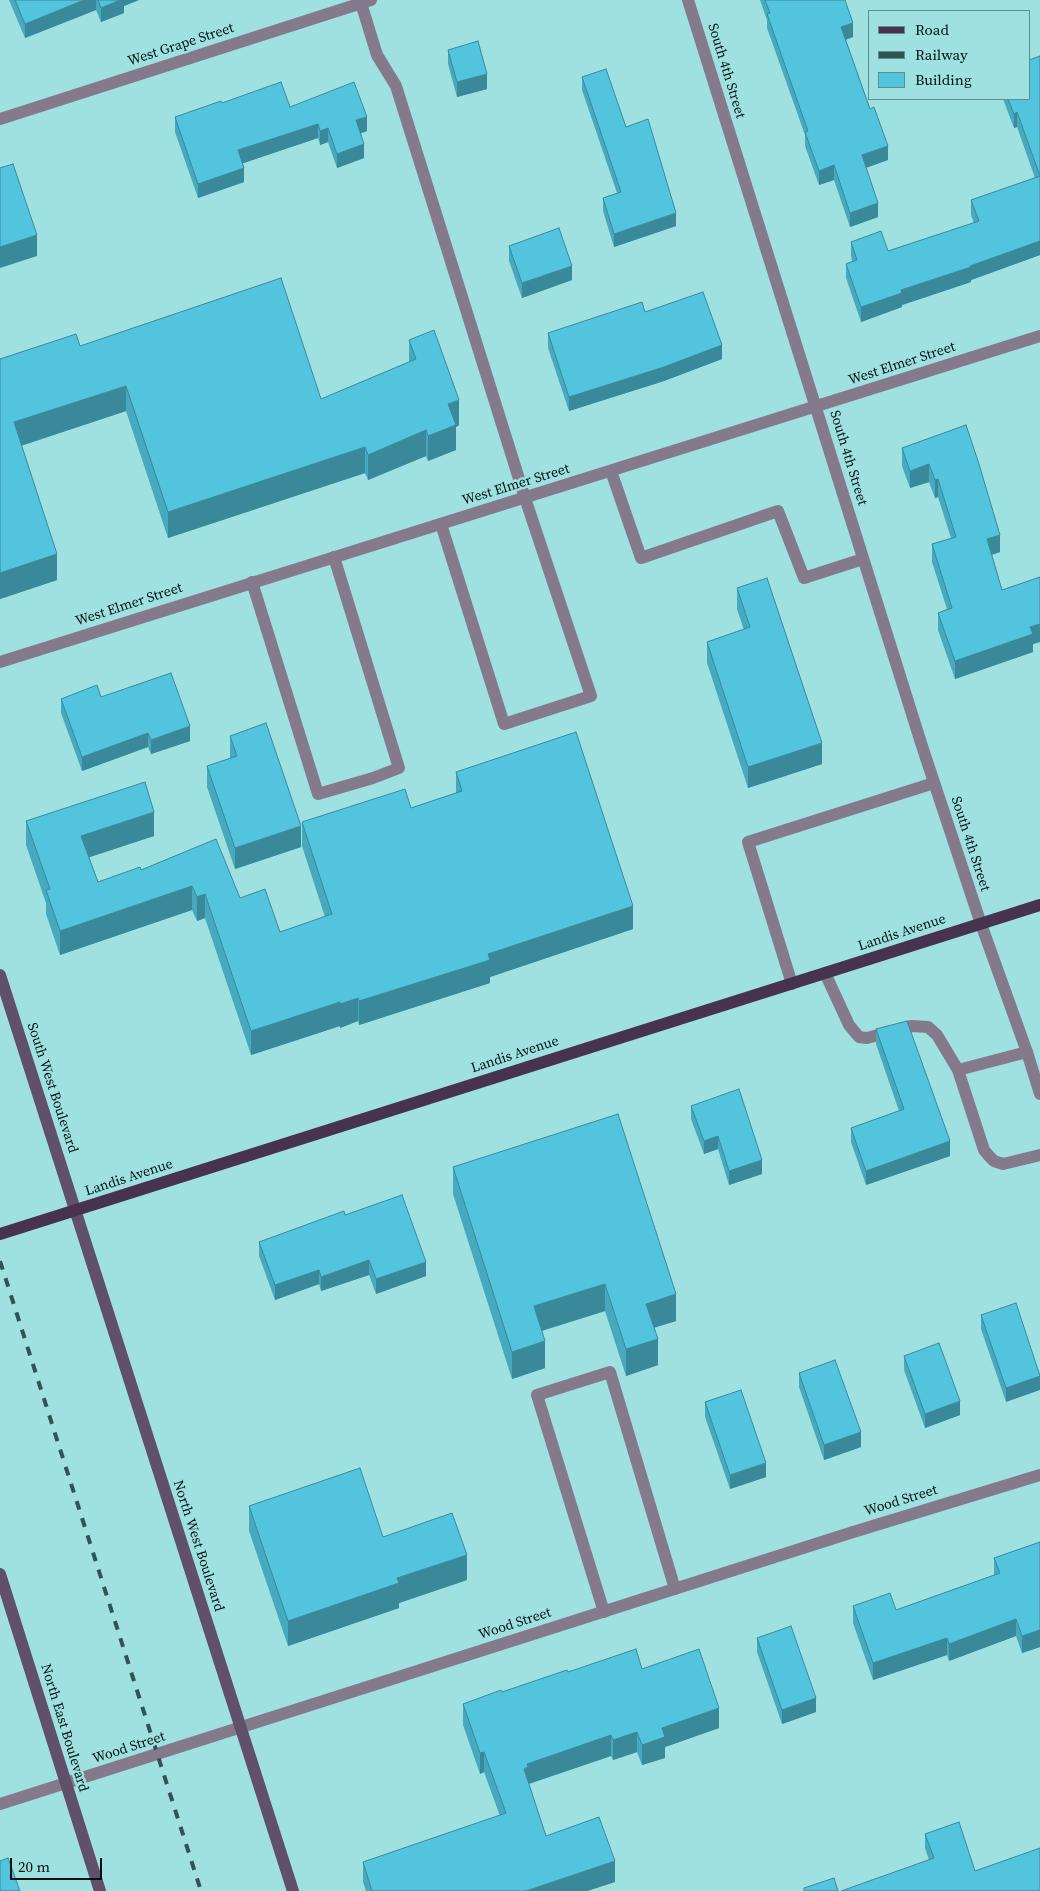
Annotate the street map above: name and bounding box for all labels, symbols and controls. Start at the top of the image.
legend [868,10,1030,100]
text: Road [915,19,949,40]
street label: West Grape Street [126,20,236,70]
street label: South 4th Street [704,21,748,121]
text: Railway [915,44,968,65]
text: Building [915,69,972,90]
street label: West Elmer Street [847,339,957,389]
street label: South 4th Street [826,408,870,508]
street label: West Elmer Street [460,461,572,509]
street label: West Elmer Street [74,580,184,630]
street label: South 4th Street [947,795,993,893]
street label: Landis Avenue [856,911,948,955]
street label: South West Boulevard [23,1021,81,1155]
street label: Landis Avenue [469,1033,561,1077]
street label: Landis Avenue [83,1156,175,1200]
street label: North West Boulevard [169,1478,227,1614]
street label: Wood Street [863,1482,939,1520]
street label: Wood Street [477,1604,553,1644]
street label: North East Boulevard [37,1662,91,1794]
street label: Wood Street [91,1728,167,1768]
scale bar [12,1848,105,1880]
text: 20 m [18,1856,50,1877]

